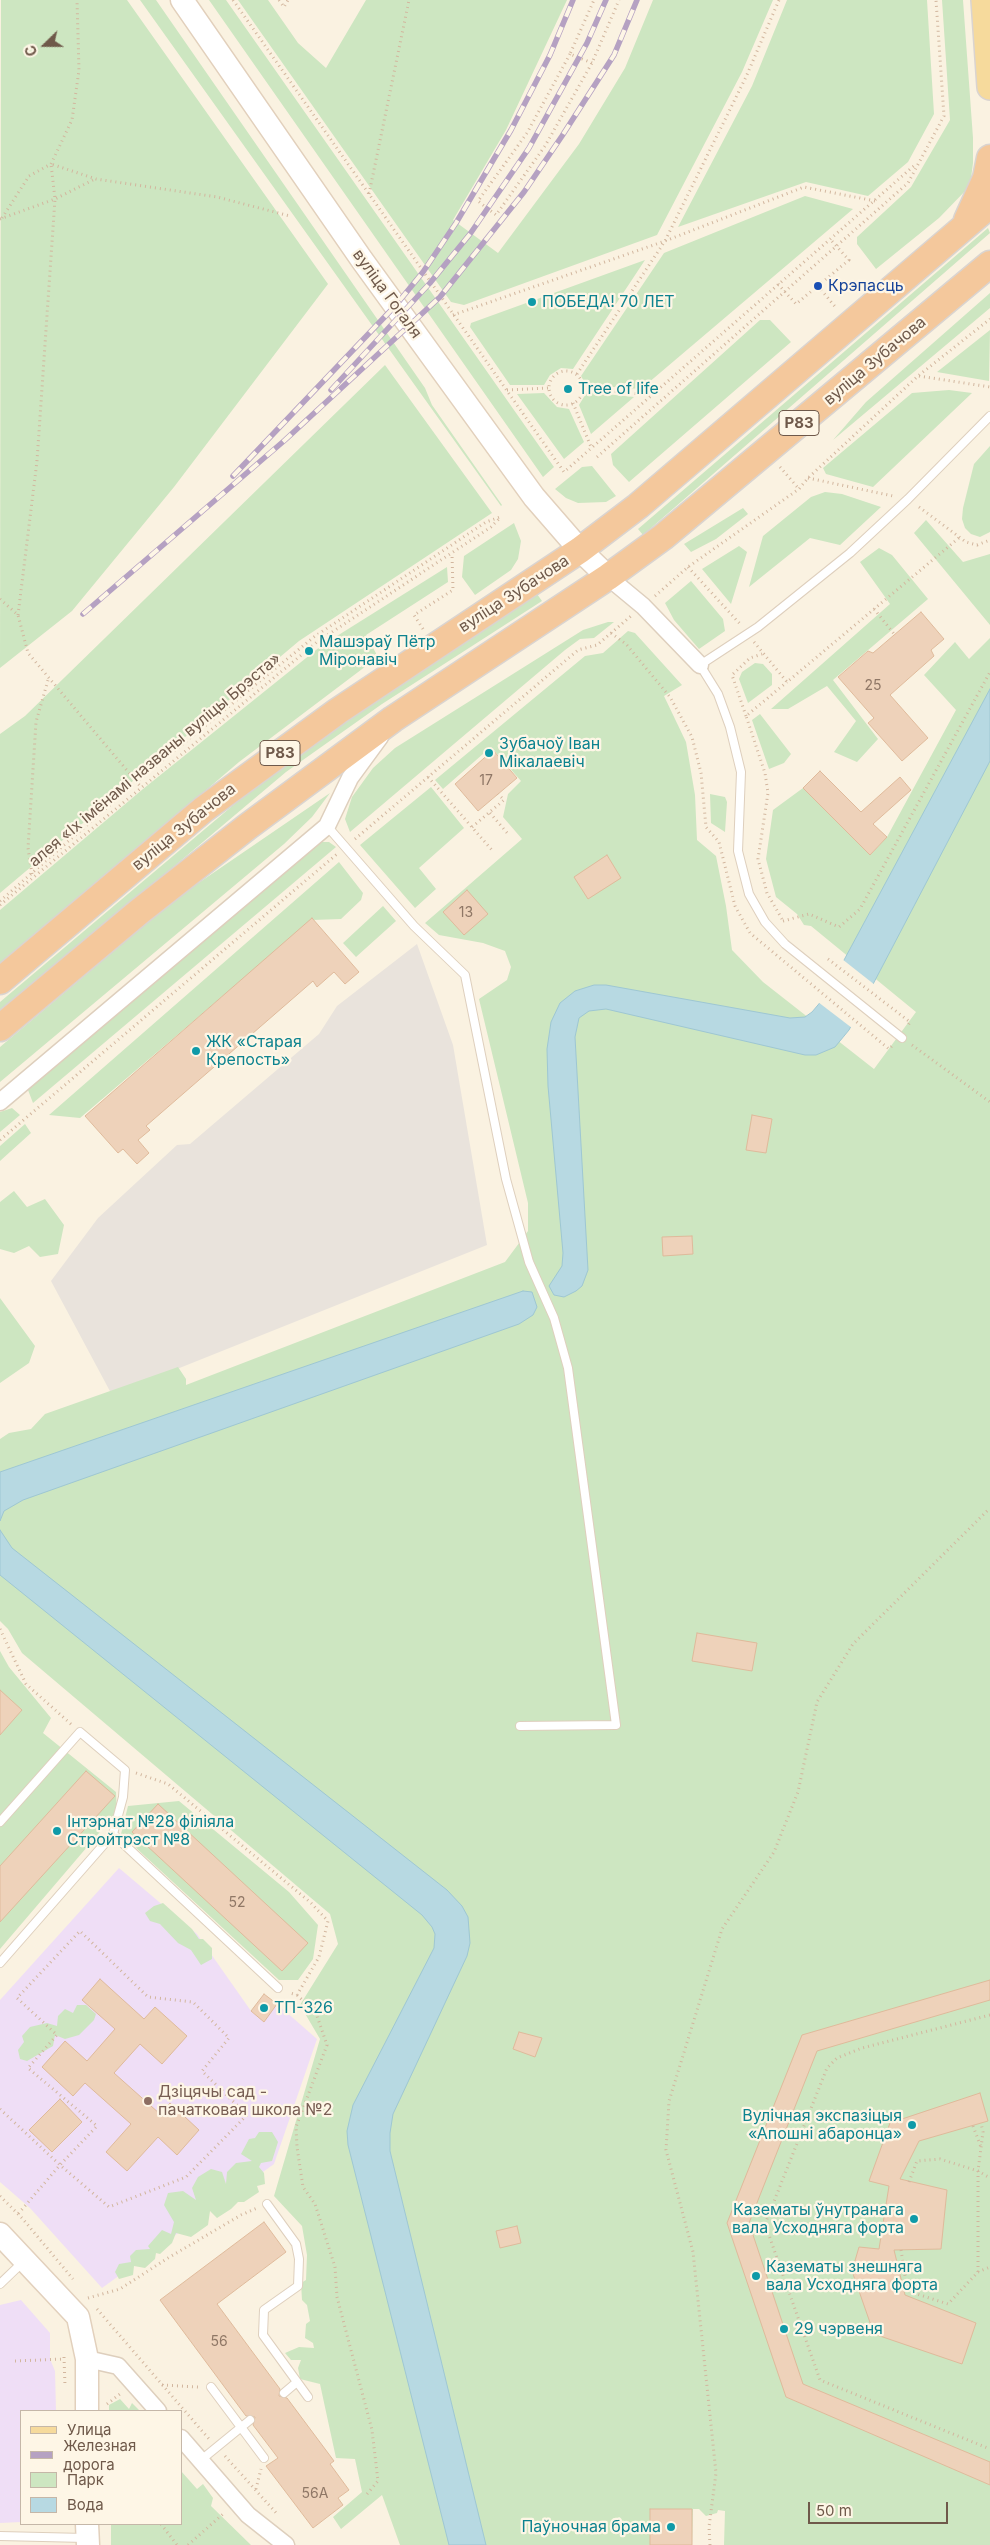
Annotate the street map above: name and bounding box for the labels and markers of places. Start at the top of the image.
place label: Крэпасць [828,276,904,296]
marker: Крэпасць [812,280,824,292]
place label: ПОБЕДА! 70 ЛЕТ [542,292,675,312]
marker: ПОБЕДА! 70 ЛЕТ [526,296,538,308]
place label: Tree of life [578,379,659,399]
marker: Tree of life [562,383,574,395]
place label: Машэраў Пётр Міронавіч [319,632,436,670]
marker: Машэраў Пётр Міронавіч [303,645,315,657]
place label: Зубачоў Іван Мікалаевіч [499,734,600,772]
marker: Зубачоў Іван Мікалаевіч [483,747,495,759]
place label: ЖК «Старая Крепость» [206,1032,302,1070]
marker: ЖК «Старая Крепость» [190,1045,202,1057]
place label: Інтэрнат №28 фiлiяла Стройтрэст №8 [67,1812,234,1850]
marker: Інтэрнат №28 фiлiяла Стройтрэст №8 [51,1825,63,1837]
place label: ТП-326 [274,1998,333,2018]
marker: ТП-326 [258,2002,270,2014]
place label: Дзіцячы сад - пачатковая школа №2 [158,2082,333,2120]
marker: Дзіцячы сад - пачатковая школа №2 [142,2095,154,2107]
place label: Вулічная экспазіцыя «Апошні абаронца» [742,2106,902,2144]
marker: Вулічная экспазіцыя «Апошні абаронца» [906,2119,918,2131]
place label: Казематы ўнутранага вала Усходняга форта [732,2200,904,2238]
marker: Казематы ўнутранага вала Усходняга форта [908,2213,920,2225]
place label: Казематы знешняга вала Усходняга форта [766,2257,938,2295]
marker: Казематы знешняга вала Усходняга форта [750,2270,762,2282]
place label: 29 чэрвеня [794,2319,883,2339]
marker: 29 чэрвеня [778,2323,790,2335]
place label: Паўночная брама [521,2517,661,2537]
marker: Паўночная брама [665,2521,677,2533]

